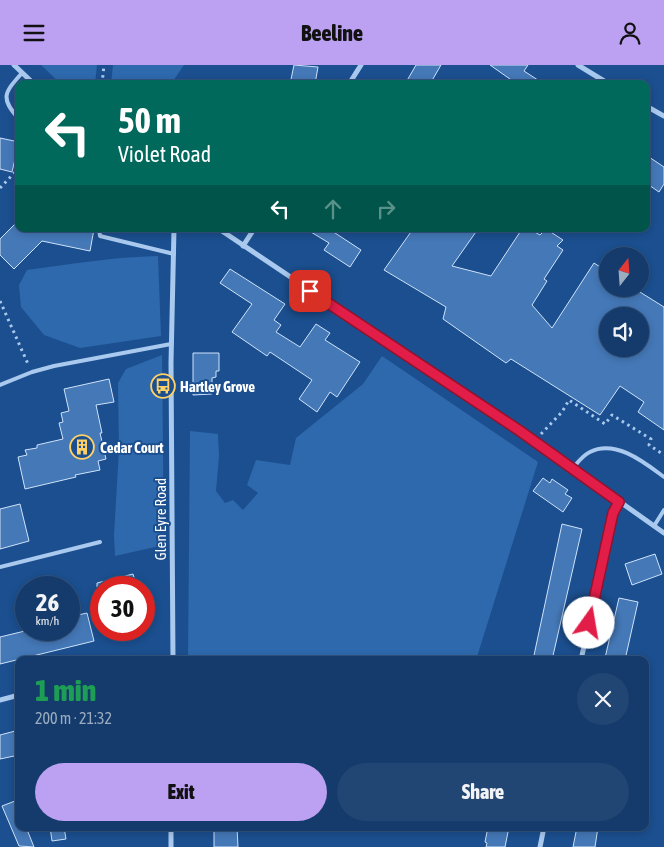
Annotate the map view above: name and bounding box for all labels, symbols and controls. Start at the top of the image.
icon: menu [20,19,48,47]
icon: person [616,19,644,47]
text: Beeline [301,20,363,46]
icon: left [35,100,100,165]
text: 50 m [118,100,181,140]
text: Violet Road [118,141,211,167]
icon: left [266,195,294,223]
icon: ahead [319,195,347,223]
icon: right [372,195,400,223]
north arrow [599,247,649,297]
map controls [599,247,649,357]
pin [289,270,331,312]
icon: arrive [296,277,324,305]
button: sound [599,307,649,357]
bus stop icon: Hartley Grove [150,373,176,399]
place label: Hartley Grove [180,378,255,395]
building icon: Cedar Court [69,434,95,460]
place label: Cedar Court [100,439,164,456]
street label: Glen Eyre Road [152,478,169,560]
speed limit sign: 30 [90,576,155,641]
text: 26 [36,588,59,616]
position arrow [562,596,614,648]
text: km/h [36,614,59,628]
text: 1 min [35,673,96,707]
button: close [577,673,629,725]
text: 200 m · 21:32 [35,709,112,727]
button: Exit [35,763,327,821]
button: Share [337,763,629,821]

